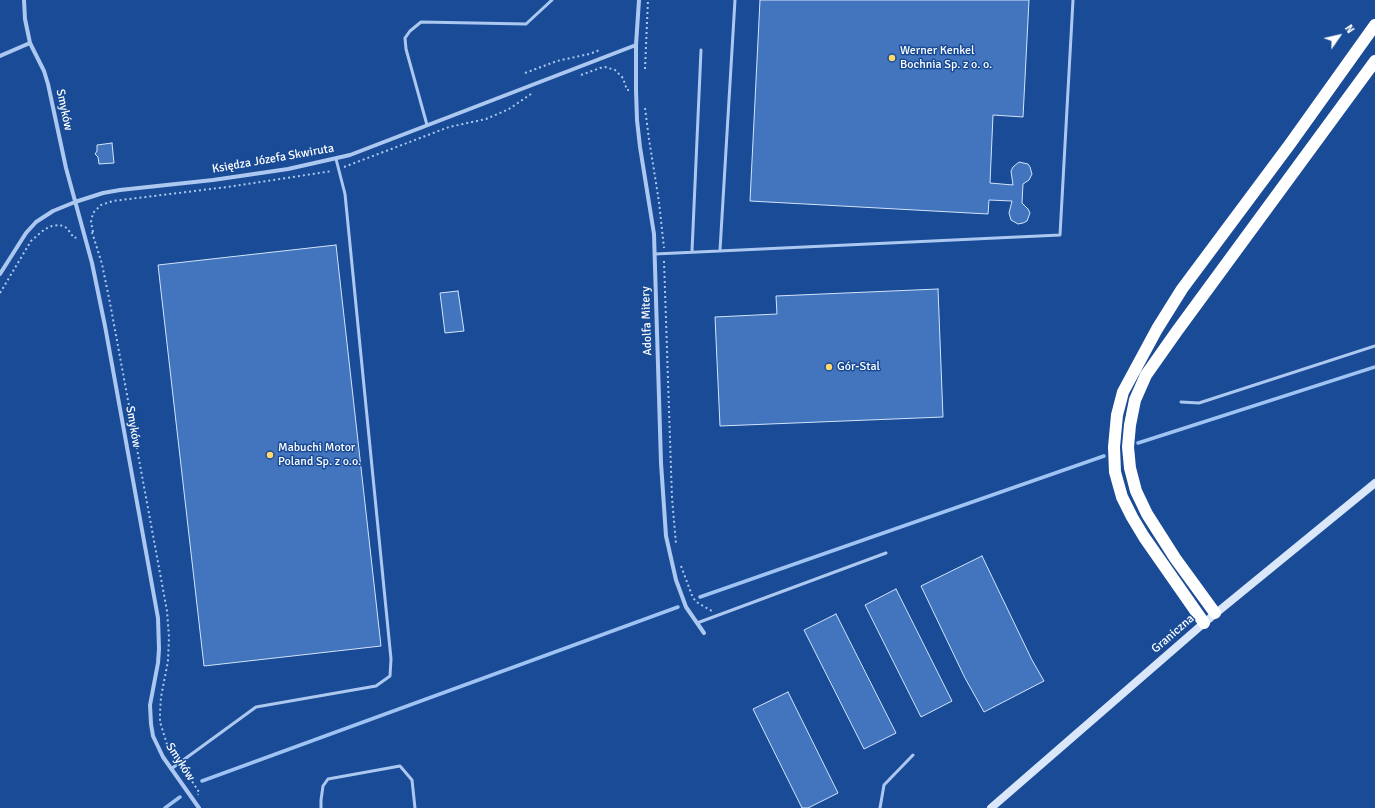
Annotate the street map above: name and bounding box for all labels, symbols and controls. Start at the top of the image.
north arrow [1319,16,1359,56]
text: N [1342,22,1357,36]
place label: Werner Kenkel Bochnia Sp. z o. o. [900,44,992,72]
marker: Werner Kenkel Bochnia Sp. z o. o. [887,53,897,63]
street label: Smyków [53,88,75,132]
street label: Księdza Józefa Skwiruta [211,141,335,177]
street label: Adolfa Mitery [639,286,655,356]
place label: Gór-Stal [837,360,880,374]
marker: Gór-Stal [824,362,834,372]
street label: Smyków [122,405,144,449]
place label: Mabuchi Motor Poland Sp. z o.o. [278,441,361,469]
marker: Mabuchi Motor Poland Sp. z o.o. [265,450,275,460]
street label: Graniczna [1149,612,1197,656]
street label: Smyków [162,740,198,784]

